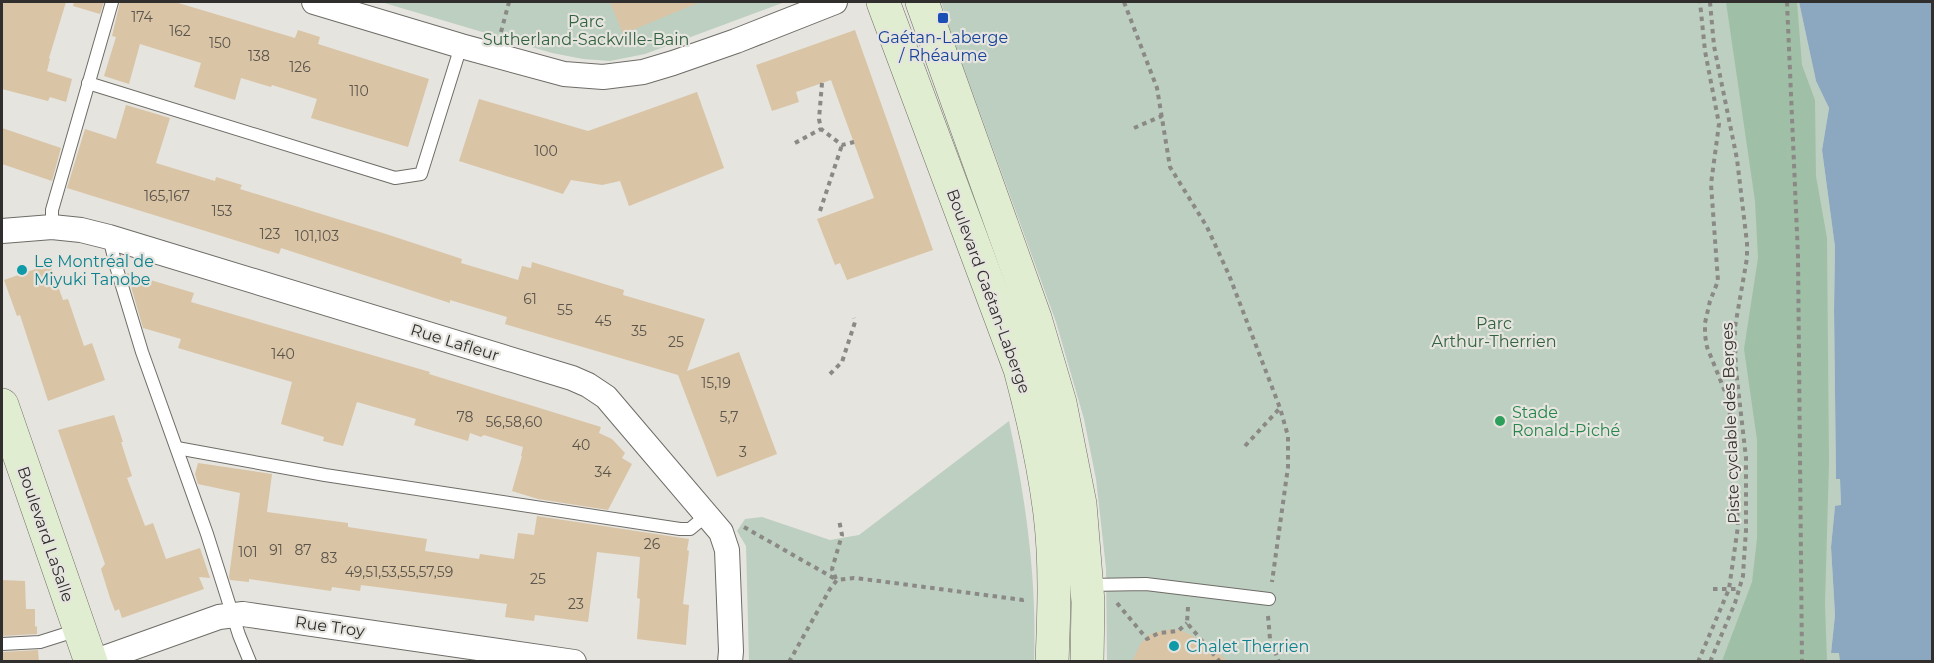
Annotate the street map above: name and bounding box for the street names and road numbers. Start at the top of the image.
street label: Boulevard Gaétan-Laberge [943,186,1034,396]
street label: Rue Lafleur [408,320,501,365]
street label: Piste cyclable des Berges [1717,322,1744,524]
street label: Boulevard LaSalle [13,464,78,604]
street label: Rue Troy [294,612,366,641]

